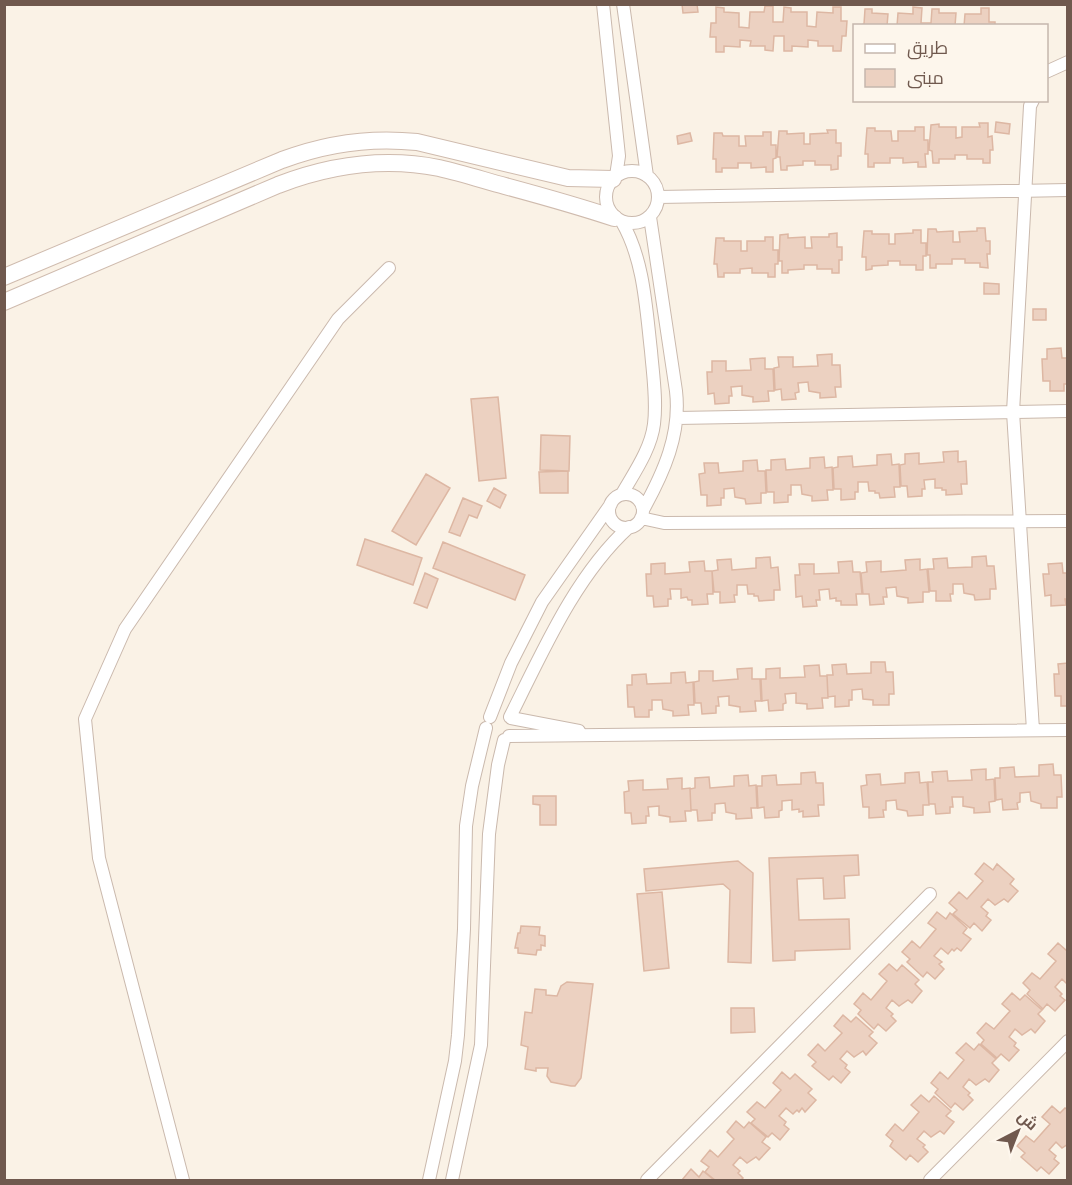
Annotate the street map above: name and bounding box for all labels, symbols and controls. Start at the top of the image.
legend [853,24,1048,102]
text: طريق [907,35,948,61]
text: مبنى [907,65,944,91]
north arrow [988,1101,1048,1161]
text: ش [1012,1105,1043,1136]

